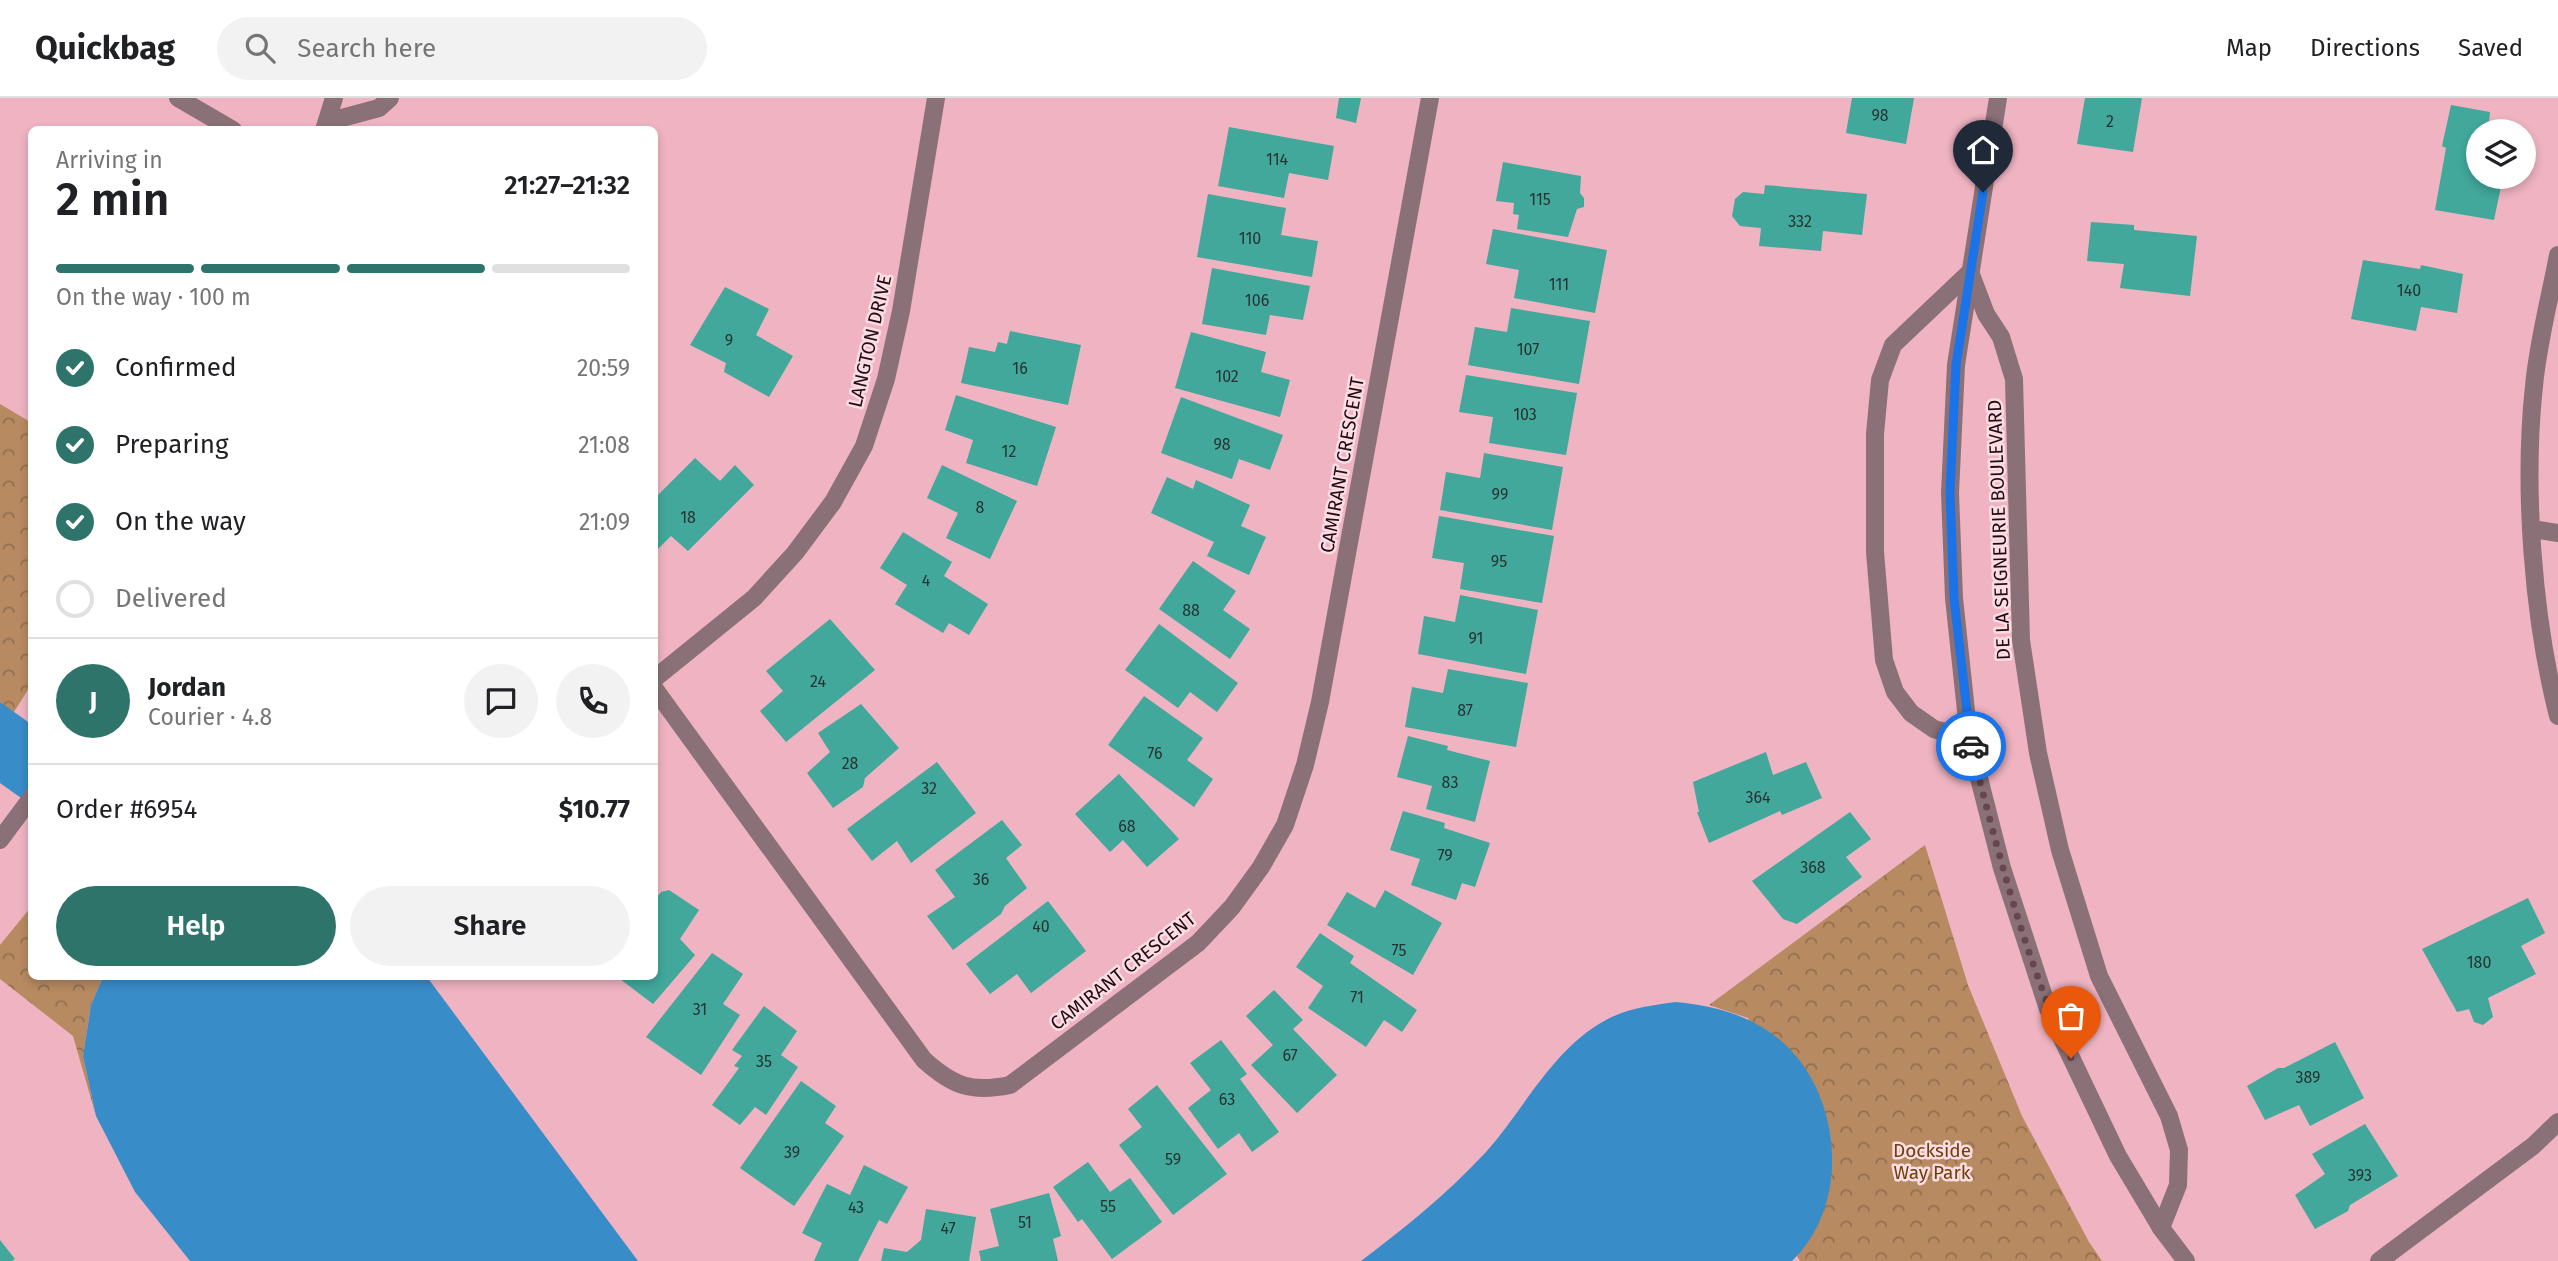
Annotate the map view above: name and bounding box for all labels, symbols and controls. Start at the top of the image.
search box [217,17,707,80]
text: Quickbag [35,28,175,68]
icon: search [241,29,279,67]
text: Search here [297,33,436,64]
text: Map [2226,34,2272,62]
text: Directions [2310,34,2420,62]
text: Saved [2458,34,2523,62]
house number: 98 [1871,106,1889,125]
house number: 2 [2106,112,2114,131]
map controls [2466,119,2536,189]
button: layers [2466,119,2536,189]
pin [1953,120,2013,192]
icon: home [1964,131,2002,169]
text: Arriving in [56,146,163,174]
house number: 114 [1266,150,1289,169]
text: 21:27–21:32 [504,170,630,201]
text: 2 min [56,172,169,227]
house number: 115 [1529,190,1551,209]
house number: 332 [1788,212,1812,231]
house number: 110 [1239,229,1261,248]
street label: LANGTON DRIVE [844,272,896,410]
house number: 111 [1549,275,1569,294]
house number: 140 [2397,281,2421,300]
text: On the way · 100 m [56,283,251,311]
house number: 106 [1245,291,1269,310]
house number: 9 [725,331,733,350]
house number: 107 [1517,340,1539,359]
icon: check [56,349,94,387]
text: Confirmed [115,352,236,383]
text: 20:59 [577,354,630,382]
house number: 16 [1012,359,1028,378]
house number: 102 [1215,367,1239,386]
street label: CAMIRANT CRESCENT [1315,375,1369,555]
street label: DE LA SEIGNEURIE BOULEVARD [1983,399,2015,661]
house number: 103 [1513,405,1537,424]
icon: check [56,426,94,464]
text: Preparing [115,429,228,460]
text: 21:08 [578,431,630,459]
house number: 98 [1213,435,1231,454]
house number: 12 [1002,442,1016,461]
house number: 99 [1492,485,1508,504]
house number: 8 [976,498,985,517]
icon: check [56,503,94,541]
text: On the way [115,506,246,537]
text: 21:09 [579,508,630,536]
house number: 18 [680,508,696,527]
house number: 95 [1491,552,1507,571]
house number: 4 [922,571,931,590]
text: Delivered [115,583,227,614]
house number: 88 [1182,601,1200,620]
house number: 91 [1468,629,1484,648]
button: chat [464,664,538,738]
button: phone [556,664,630,738]
text: Jordan [148,672,226,703]
house number: 24 [810,672,826,691]
text: J [89,686,97,717]
house number: 87 [1457,701,1473,720]
text: Courier · 4.8 [148,703,272,731]
courier [1936,711,2006,781]
icon: car [1952,727,1990,765]
house number: 76 [1147,744,1163,763]
house number: 28 [842,754,859,773]
house number: 83 [1442,773,1458,792]
house number: 32 [921,779,937,798]
house number: 364 [1745,788,1771,807]
text: Order #6954 [56,794,197,825]
text: $10.77 [559,794,630,825]
house number: 68 [1118,817,1136,836]
house number: 79 [1437,846,1453,865]
house number: 368 [1800,858,1826,877]
house number: 36 [973,870,989,889]
button: Help [56,886,336,966]
button: Share [350,886,630,966]
street label: CAMIRANT CRESCENT [1046,907,1200,1035]
house number: 40 [1032,917,1050,936]
house number: 75 [1392,941,1406,960]
house number: 180 [2467,953,2491,972]
pin [2041,986,2101,1058]
house number: 71 [1350,988,1364,1007]
icon: bag [2052,997,2090,1035]
house number: 31 [693,1000,707,1019]
house number: 67 [1282,1046,1298,1065]
house number: 35 [756,1052,772,1071]
house number: 389 [2296,1068,2320,1087]
house number: 63 [1219,1090,1235,1109]
park label: Dockside Way Park [1893,1139,1971,1184]
house number: 39 [784,1143,800,1162]
house number: 59 [1165,1150,1181,1169]
house number: 393 [2348,1166,2372,1185]
house number: 55 [1100,1197,1116,1216]
house number: 43 [848,1198,864,1217]
house number: 51 [1018,1213,1032,1232]
house number: 47 [940,1219,956,1238]

